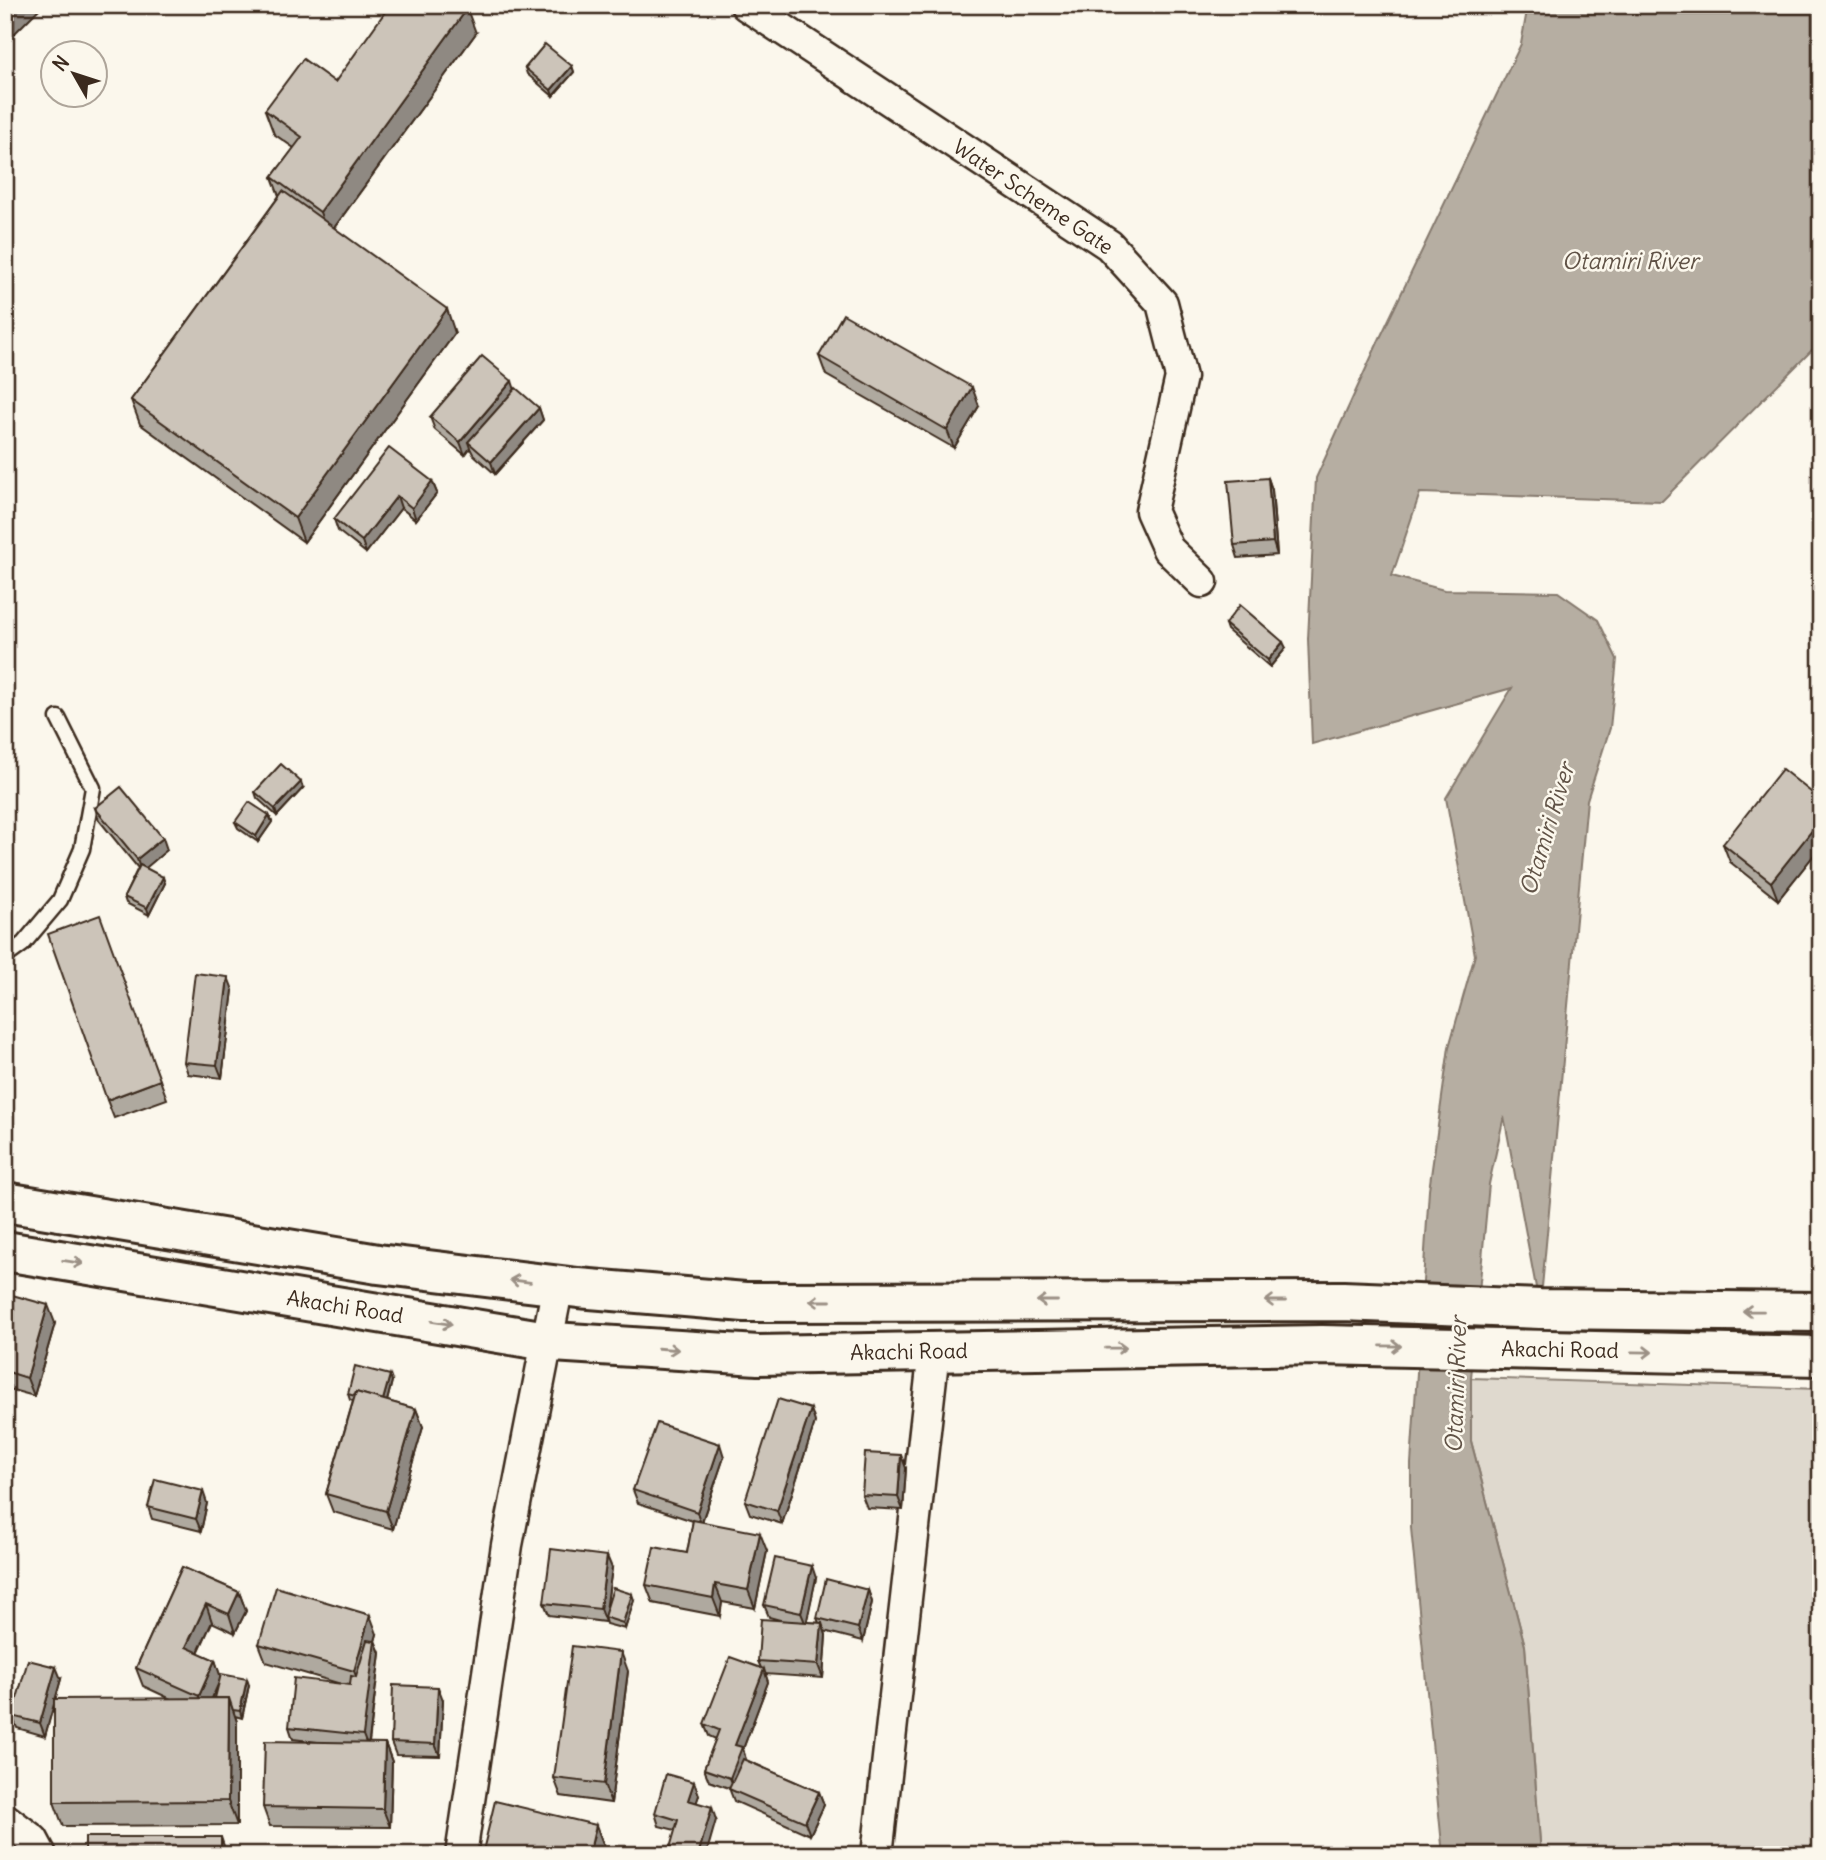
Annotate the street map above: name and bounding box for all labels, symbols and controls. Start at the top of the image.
north arrow [38,38,108,108]
text: N [47,51,74,76]
street label: Water Scheme Gate [948,133,1119,260]
water label: Otamiri River [1562,246,1701,275]
water label: Otamiri River [1513,757,1581,898]
one-way arrow [61,1256,84,1269]
one-way arrow [509,1274,532,1287]
street label: Akachi Road [285,1284,405,1329]
one-way arrow [808,1294,831,1308]
one-way arrow [1036,1294,1059,1308]
one-way arrow [1263,1294,1286,1308]
one-way arrow [1741,1304,1764,1318]
water label: Otamiri River [1439,1314,1472,1454]
one-way arrow [430,1317,453,1330]
street label: Akachi Road [1501,1335,1619,1364]
street label: Akachi Road [850,1337,968,1366]
one-way arrow [1379,1340,1402,1353]
one-way arrow [1104,1342,1127,1355]
one-way arrow [656,1343,679,1356]
one-way arrow [1630,1345,1653,1359]

